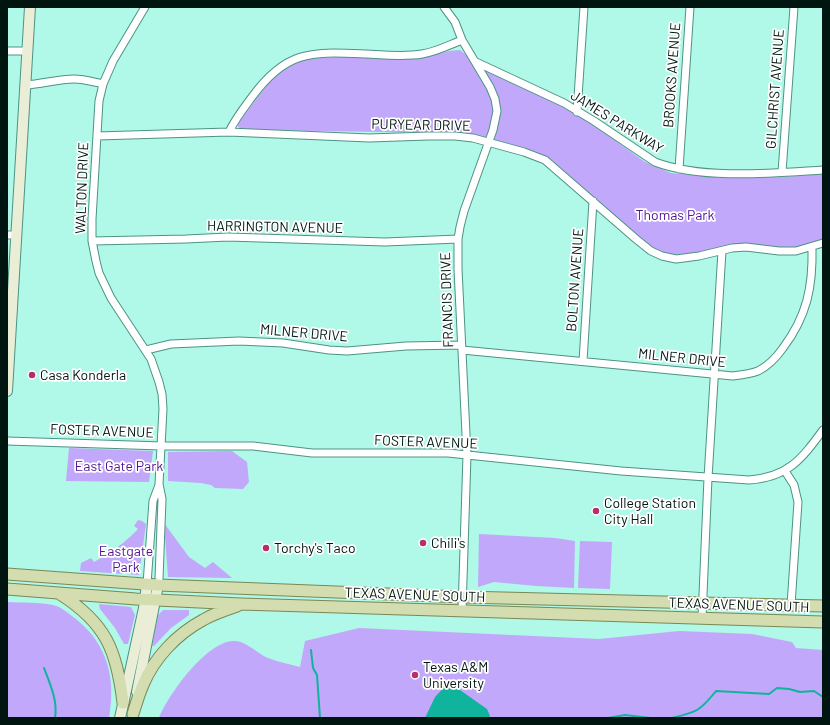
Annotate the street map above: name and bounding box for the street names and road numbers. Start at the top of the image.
street label: BROOKS AVENUE [660,22,684,128]
street label: GILCHRIST AVENUE [762,29,788,149]
street label: JAMES PARKWAY [568,87,666,157]
street label: PURYEAR DRIVE [371,116,471,134]
street label: WALTON DRIVE [72,142,92,234]
street label: HARRINGTON AVENUE [207,217,343,237]
street label: BOLTON AVENUE [563,228,587,332]
street label: FRANCIS DRIVE [437,252,457,348]
street label: MILNER DRIVE [259,321,349,345]
street label: MILNER DRIVE [637,345,727,371]
street label: FOSTER AVENUE [50,421,154,441]
street label: FOSTER AVENUE [374,432,478,452]
street label: TEXAS AVENUE SOUTH [344,584,486,606]
street label: TEXAS AVENUE SOUTH [668,594,810,616]

